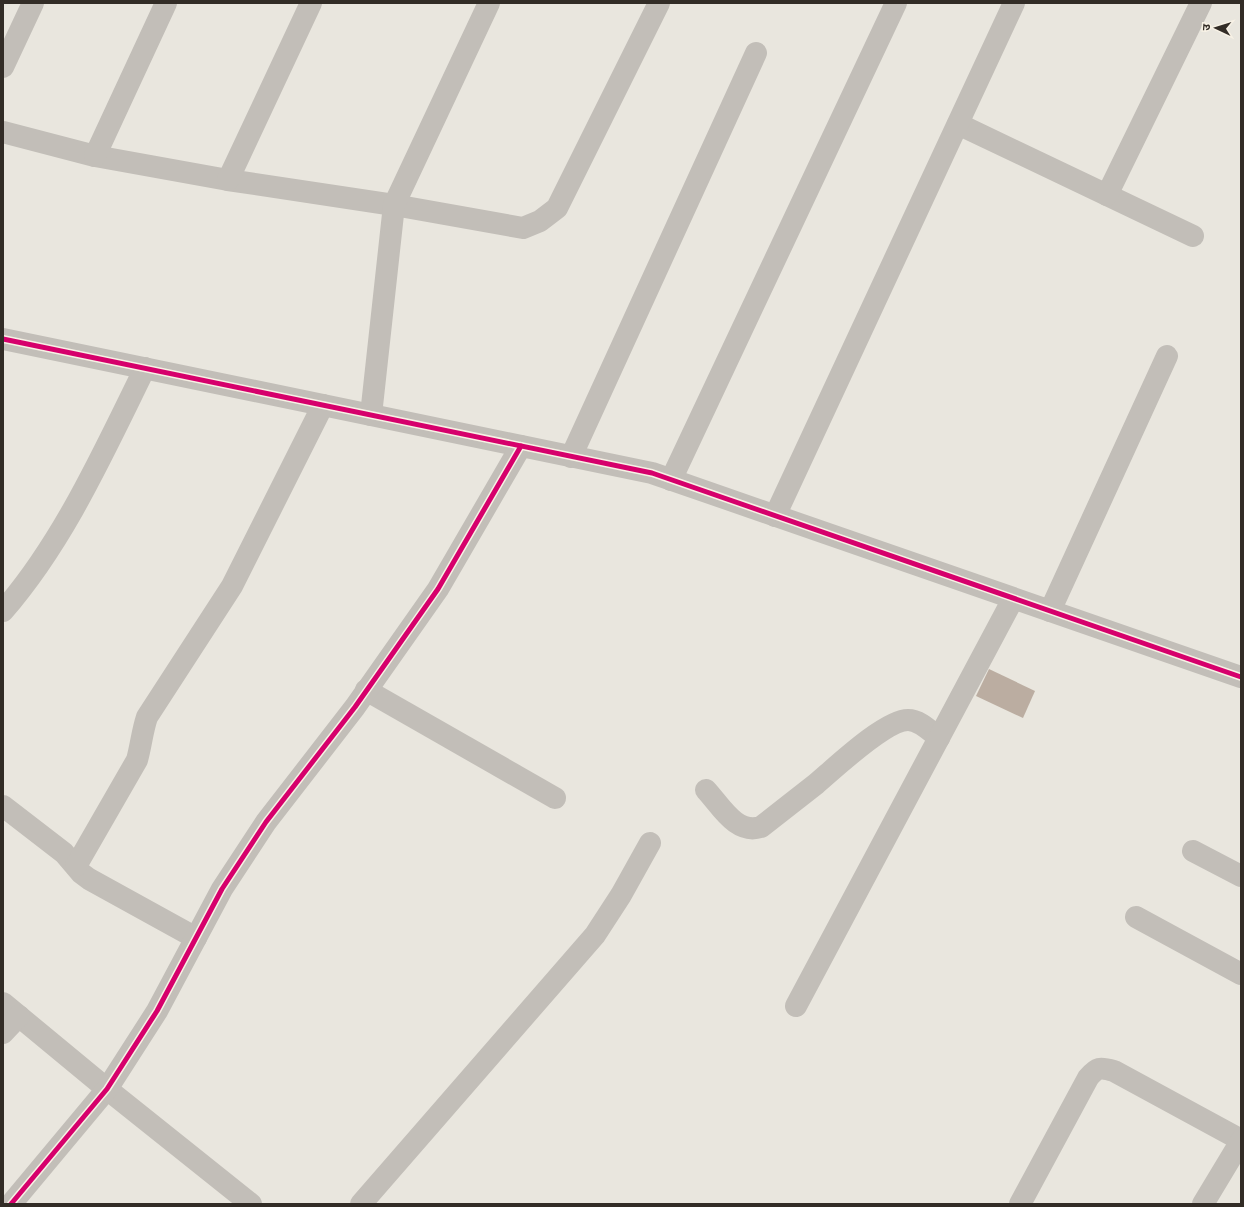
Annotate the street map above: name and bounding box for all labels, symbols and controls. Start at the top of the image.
north arrow [1196,8,1236,48]
text: उ [1200,23,1212,31]

